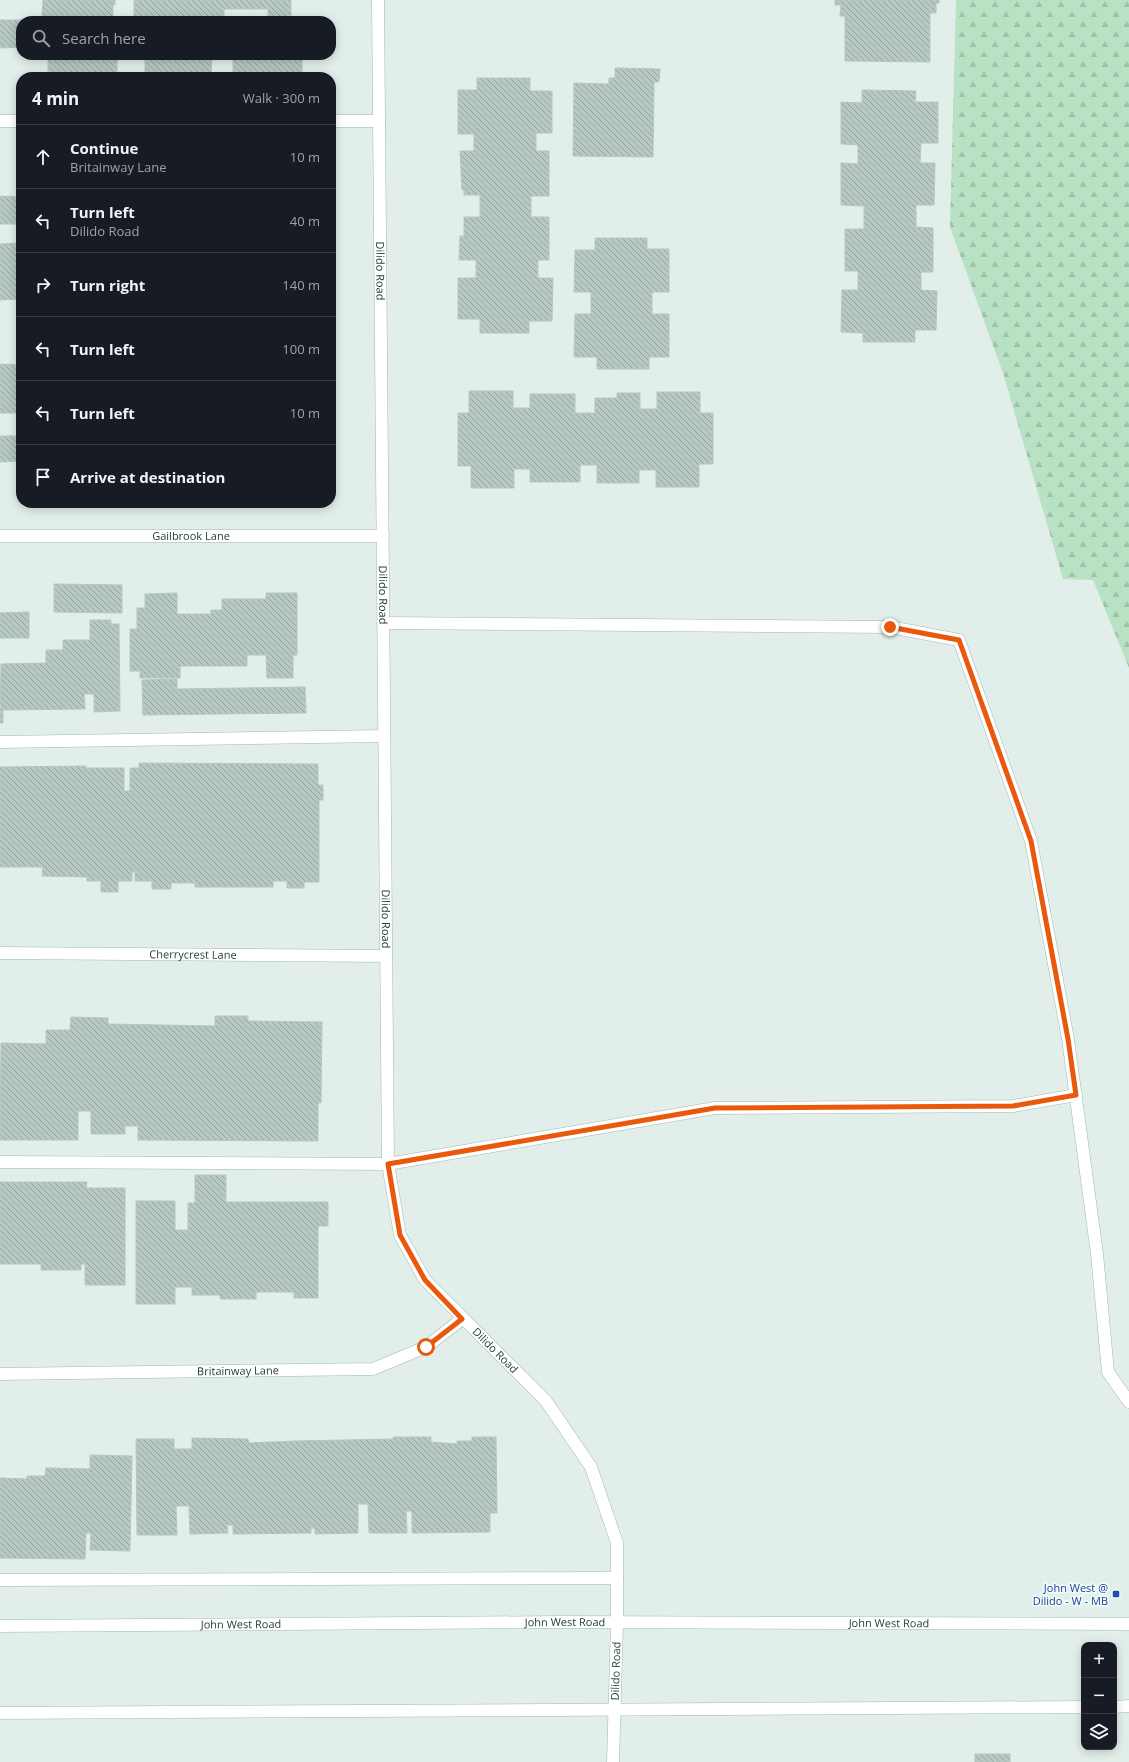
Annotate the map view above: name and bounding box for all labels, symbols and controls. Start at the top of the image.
search box [16,16,336,60]
icon: search [30,27,52,49]
text: Search here [62,28,146,48]
text: 4 min [32,87,79,110]
text: Walk · 300 m [243,89,320,107]
text: Continue [70,138,138,158]
icon: ahead [32,146,54,168]
text: 10 m [290,148,320,166]
text: Britainway Lane [70,158,167,176]
text: Turn left [70,202,135,222]
icon: left [32,210,54,232]
text: 40 m [290,212,320,230]
text: Dilido Road [70,222,139,240]
street label: Dilido Road [373,242,389,300]
icon: right [32,274,54,296]
text: Turn right [70,275,145,295]
text: 140 m [282,276,320,294]
icon: left [32,338,54,360]
text: Turn left [70,339,135,359]
text: 100 m [282,340,320,358]
icon: left [32,402,54,424]
text: Turn left [70,403,135,423]
text: 10 m [290,404,320,422]
icon: arrive [32,466,54,488]
text: Arrive at destination [70,467,225,487]
street label: Gailbrook Lane [152,528,230,543]
street label: Dilido Road [376,565,391,624]
route end [881,618,899,636]
street label: Dilido Road [379,889,394,948]
street label: Cherrycrest Lane [149,946,237,962]
street label: Dilido Road [470,1324,522,1376]
route start [417,1338,435,1356]
street label: Britainway Lane [197,1362,279,1378]
place label: John West @ Dilido - W - MB [1033,1580,1108,1608]
marker: John West @ Dilido - W - MB [1111,1589,1121,1599]
street label: John West Road [524,1614,605,1629]
street label: John West Road [848,1615,929,1630]
street label: John West Road [200,1616,281,1632]
street label: Dilido Road [607,1641,623,1701]
map controls [1081,1642,1117,1750]
button: + [1081,1642,1117,1678]
button: − [1081,1678,1117,1714]
button: layers [1081,1714,1117,1750]

